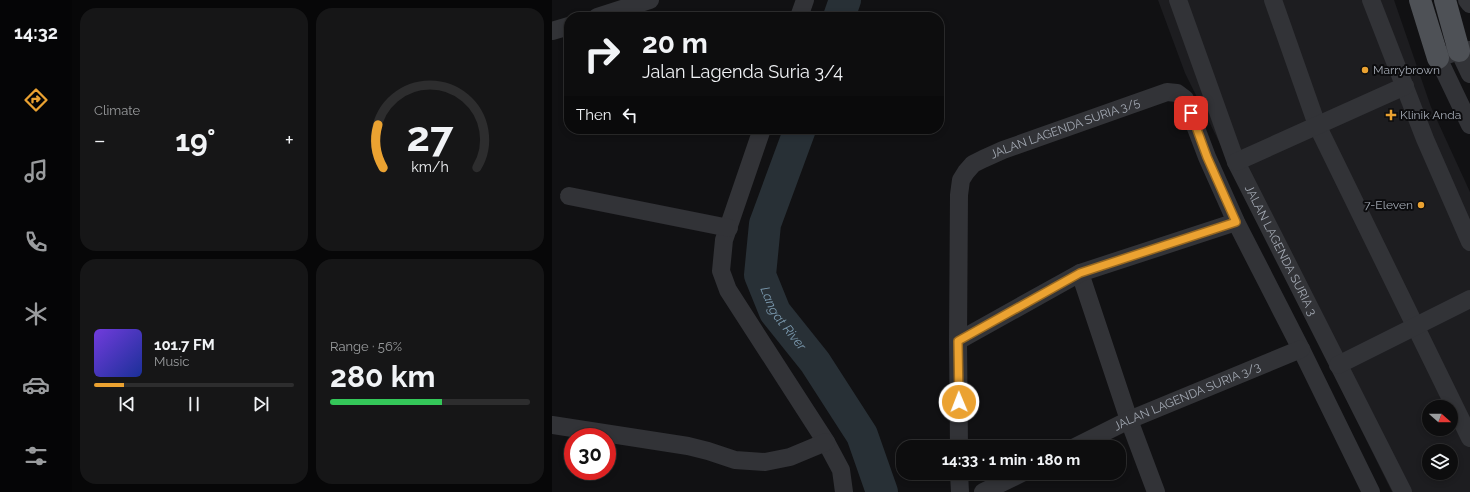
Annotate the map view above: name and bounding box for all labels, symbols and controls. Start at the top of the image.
text: 14:32 [14,22,58,43]
text: 20 m [642,27,708,60]
icon: right [576,28,628,80]
text: Jalan Lagenda Suria 3/4 [642,61,843,82]
place label: Marrybrown [1373,63,1440,77]
marker: Marrybrown [1360,65,1370,75]
icon: directions [22,86,50,114]
street label: JALAN LAGENDA SURIA 3/5 [988,95,1142,162]
pin [1174,96,1208,130]
icon: arrive [1180,102,1202,124]
text: Climate [94,103,140,118]
icon: left [619,104,641,126]
text: Then [576,106,611,124]
place label: Klinik Anda [1400,108,1461,122]
marker: Klinik Anda [1385,109,1397,121]
text: 27 [407,111,454,160]
text: 19° [175,123,215,158]
text: − [94,127,106,153]
text: + [285,127,294,153]
icon: music [22,157,50,185]
text: km/h [411,158,449,174]
street label: JALAN LAGENDA SURIA 3 [1242,183,1320,318]
place label: 7-Eleven [1364,198,1413,212]
marker: 7-Eleven [1416,200,1426,210]
icon: phone [22,228,50,256]
water label: Langat River [758,284,810,353]
icon: climate [22,300,50,328]
text: 101.7 FM [154,336,215,354]
text: Range · 56% [330,339,402,354]
text: Music [154,354,189,369]
text: 280 km [330,359,435,394]
street label: JALAN LAGENDA SURIA 3/3 [1111,359,1263,434]
icon: car [22,371,50,399]
position arrow [938,381,980,423]
icon: previous [116,393,138,415]
icon: pause [183,393,205,415]
icon: next [250,393,272,415]
north arrow [1422,400,1458,436]
map controls [1422,400,1458,480]
speed limit sign: 30 [564,428,616,480]
icon: filters [22,442,50,470]
button: layers [1422,444,1458,480]
text: 14:33 · 1 min · 180 m [942,451,1080,469]

